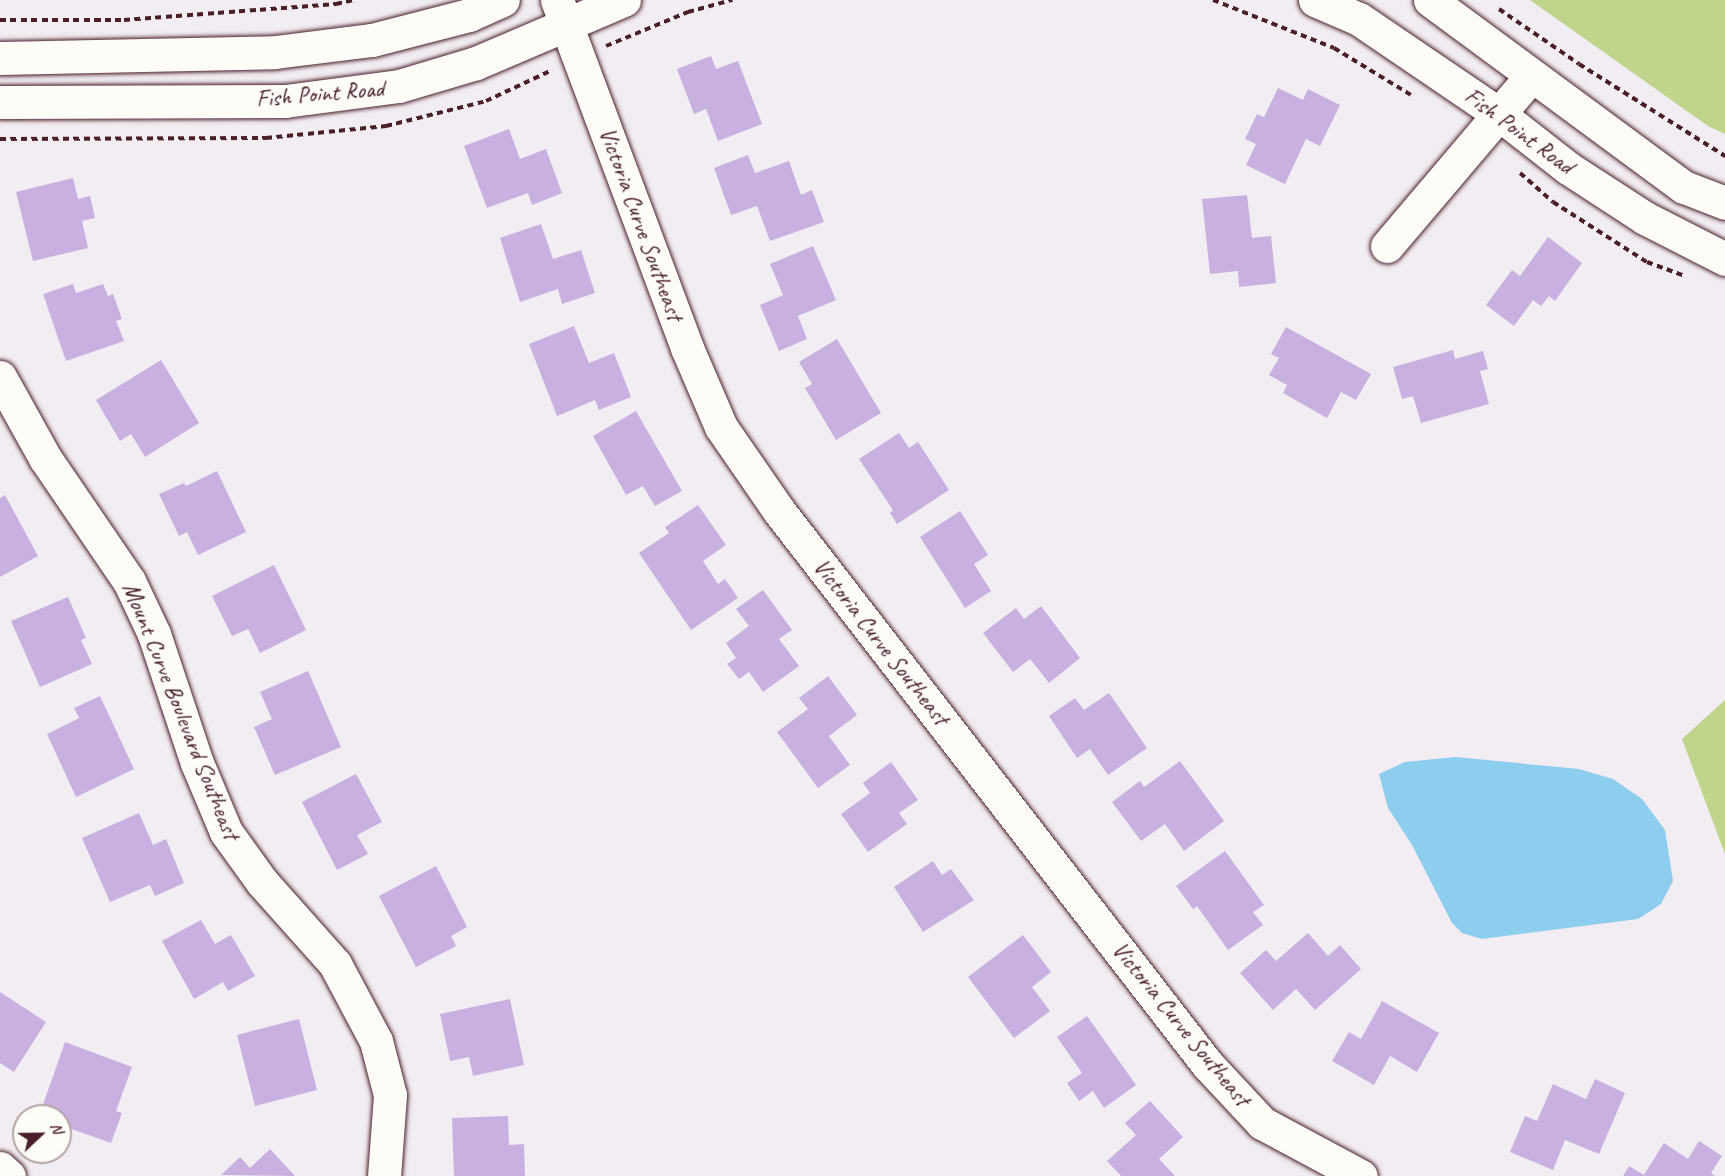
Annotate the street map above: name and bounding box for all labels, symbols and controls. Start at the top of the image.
street label: Fish Point Road [255,74,385,114]
street label: Fish Point Road [1459,82,1579,180]
street label: Victoria Curve Southeast [593,124,689,324]
street label: Victoria Curve Southeast [807,553,955,731]
street label: Mount Curve Boulevard Southeast [116,578,246,844]
street label: Victoria Curve Southeast [1106,936,1256,1112]
north arrow [12,1104,72,1164]
text: N [46,1120,68,1136]

